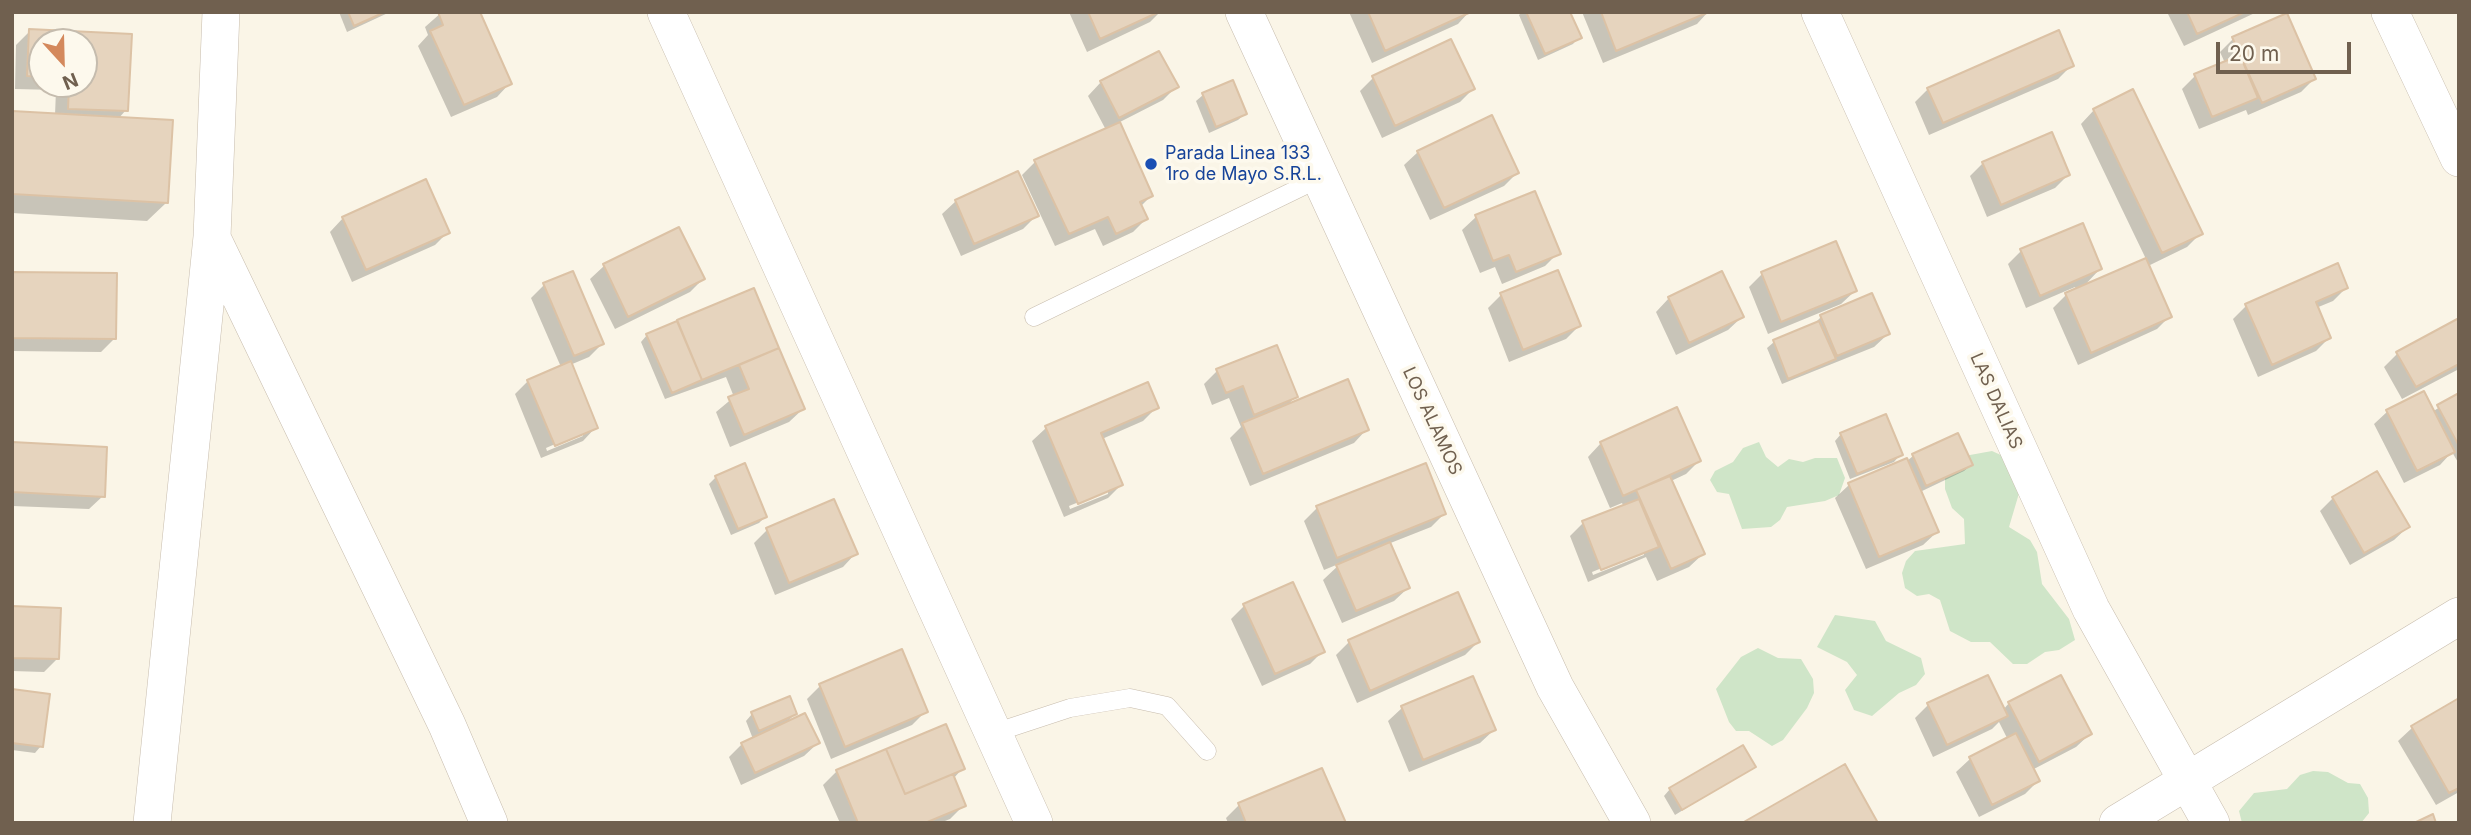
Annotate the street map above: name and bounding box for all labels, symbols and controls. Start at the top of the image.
north arrow [28,28,98,98]
scale bar [2219,28,2354,72]
text: 20 m [2229,41,2279,66]
text: N [59,68,81,94]
place label: Parada Linea 133 1ro de Mayo S.R.L. [1165,143,1322,186]
marker: Parada Linea 133 1ro de Mayo S.R.L. [1143,156,1159,172]
street label: LAS DALIAS [1965,350,2027,452]
street label: LOS ALAMOS [1398,364,1466,478]

